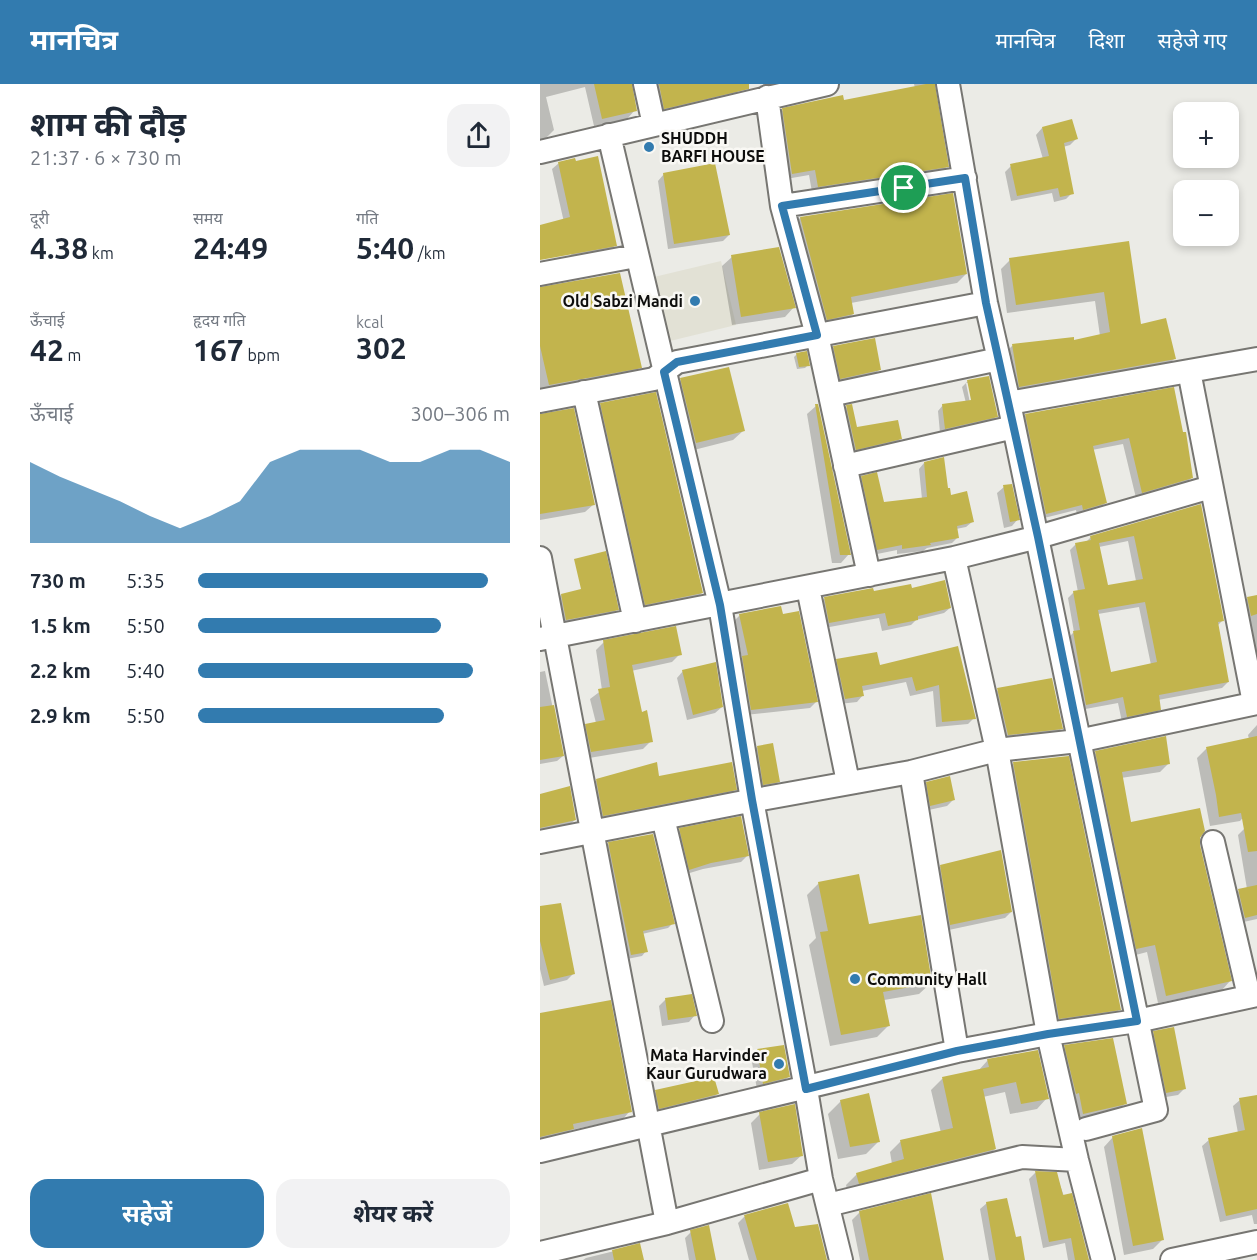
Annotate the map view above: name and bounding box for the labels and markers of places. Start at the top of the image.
place label: SHUDDH BARFI HOUSE [661,129,765,165]
marker: SHUDDH BARFI HOUSE [642,140,656,154]
pin [878,162,929,213]
place label: Old Sabzi Mandi [562,292,683,310]
marker: Old Sabzi Mandi [688,294,702,308]
place label: Community Hall [867,970,987,988]
marker: Community Hall [848,972,862,986]
place label: Mata Harvinder Kaur Gurudwara [646,1046,767,1082]
marker: Mata Harvinder Kaur Gurudwara [772,1057,786,1071]

